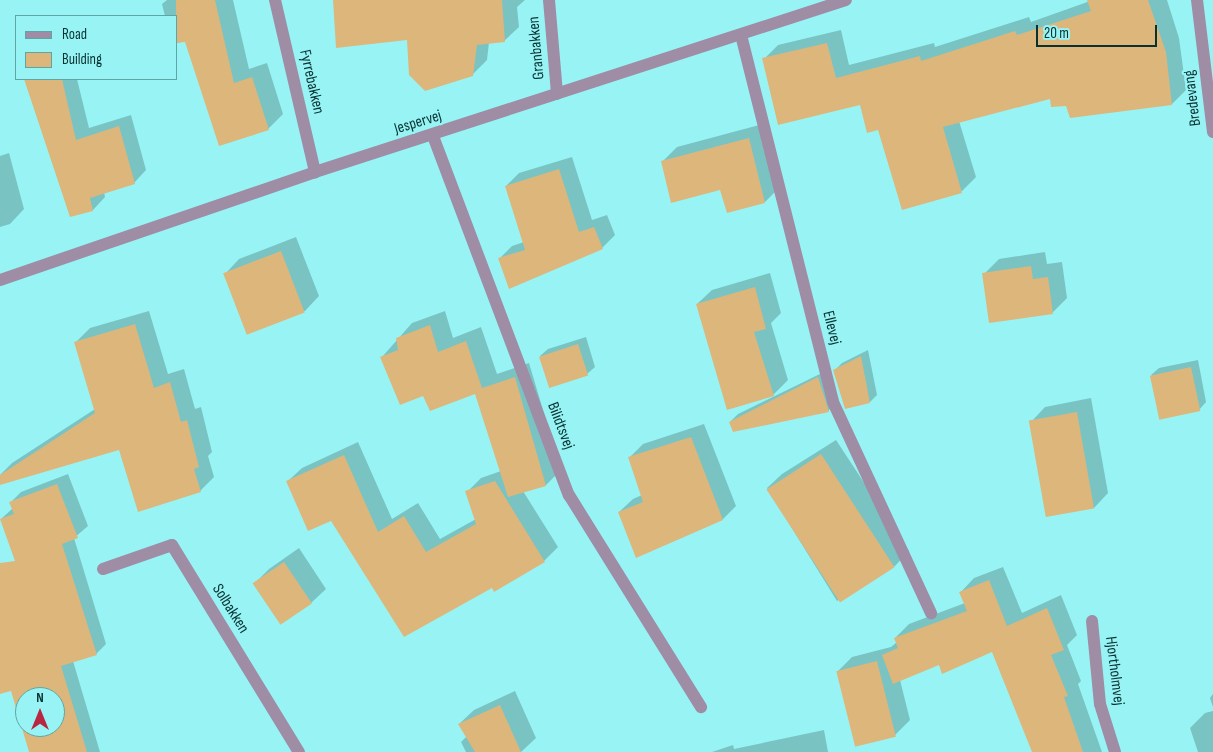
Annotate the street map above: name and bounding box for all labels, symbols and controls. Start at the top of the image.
legend [15,15,178,80]
scale bar [1038,15,1159,47]
street label: Granbakken [525,16,549,80]
text: 20 m [1044,24,1069,43]
text: Road [62,25,87,44]
street label: Fyrrebakken [294,48,328,116]
text: Building [62,50,102,69]
street label: Bredevang [1180,69,1206,127]
street label: Jespervej [392,107,444,139]
street label: Ellevej [818,309,844,347]
street label: Bilidtsvej [542,400,578,452]
street label: Solbakken [207,581,253,637]
street label: Hjortholmvej [1100,635,1128,707]
north arrow [15,687,65,737]
text: N [36,689,44,706]

